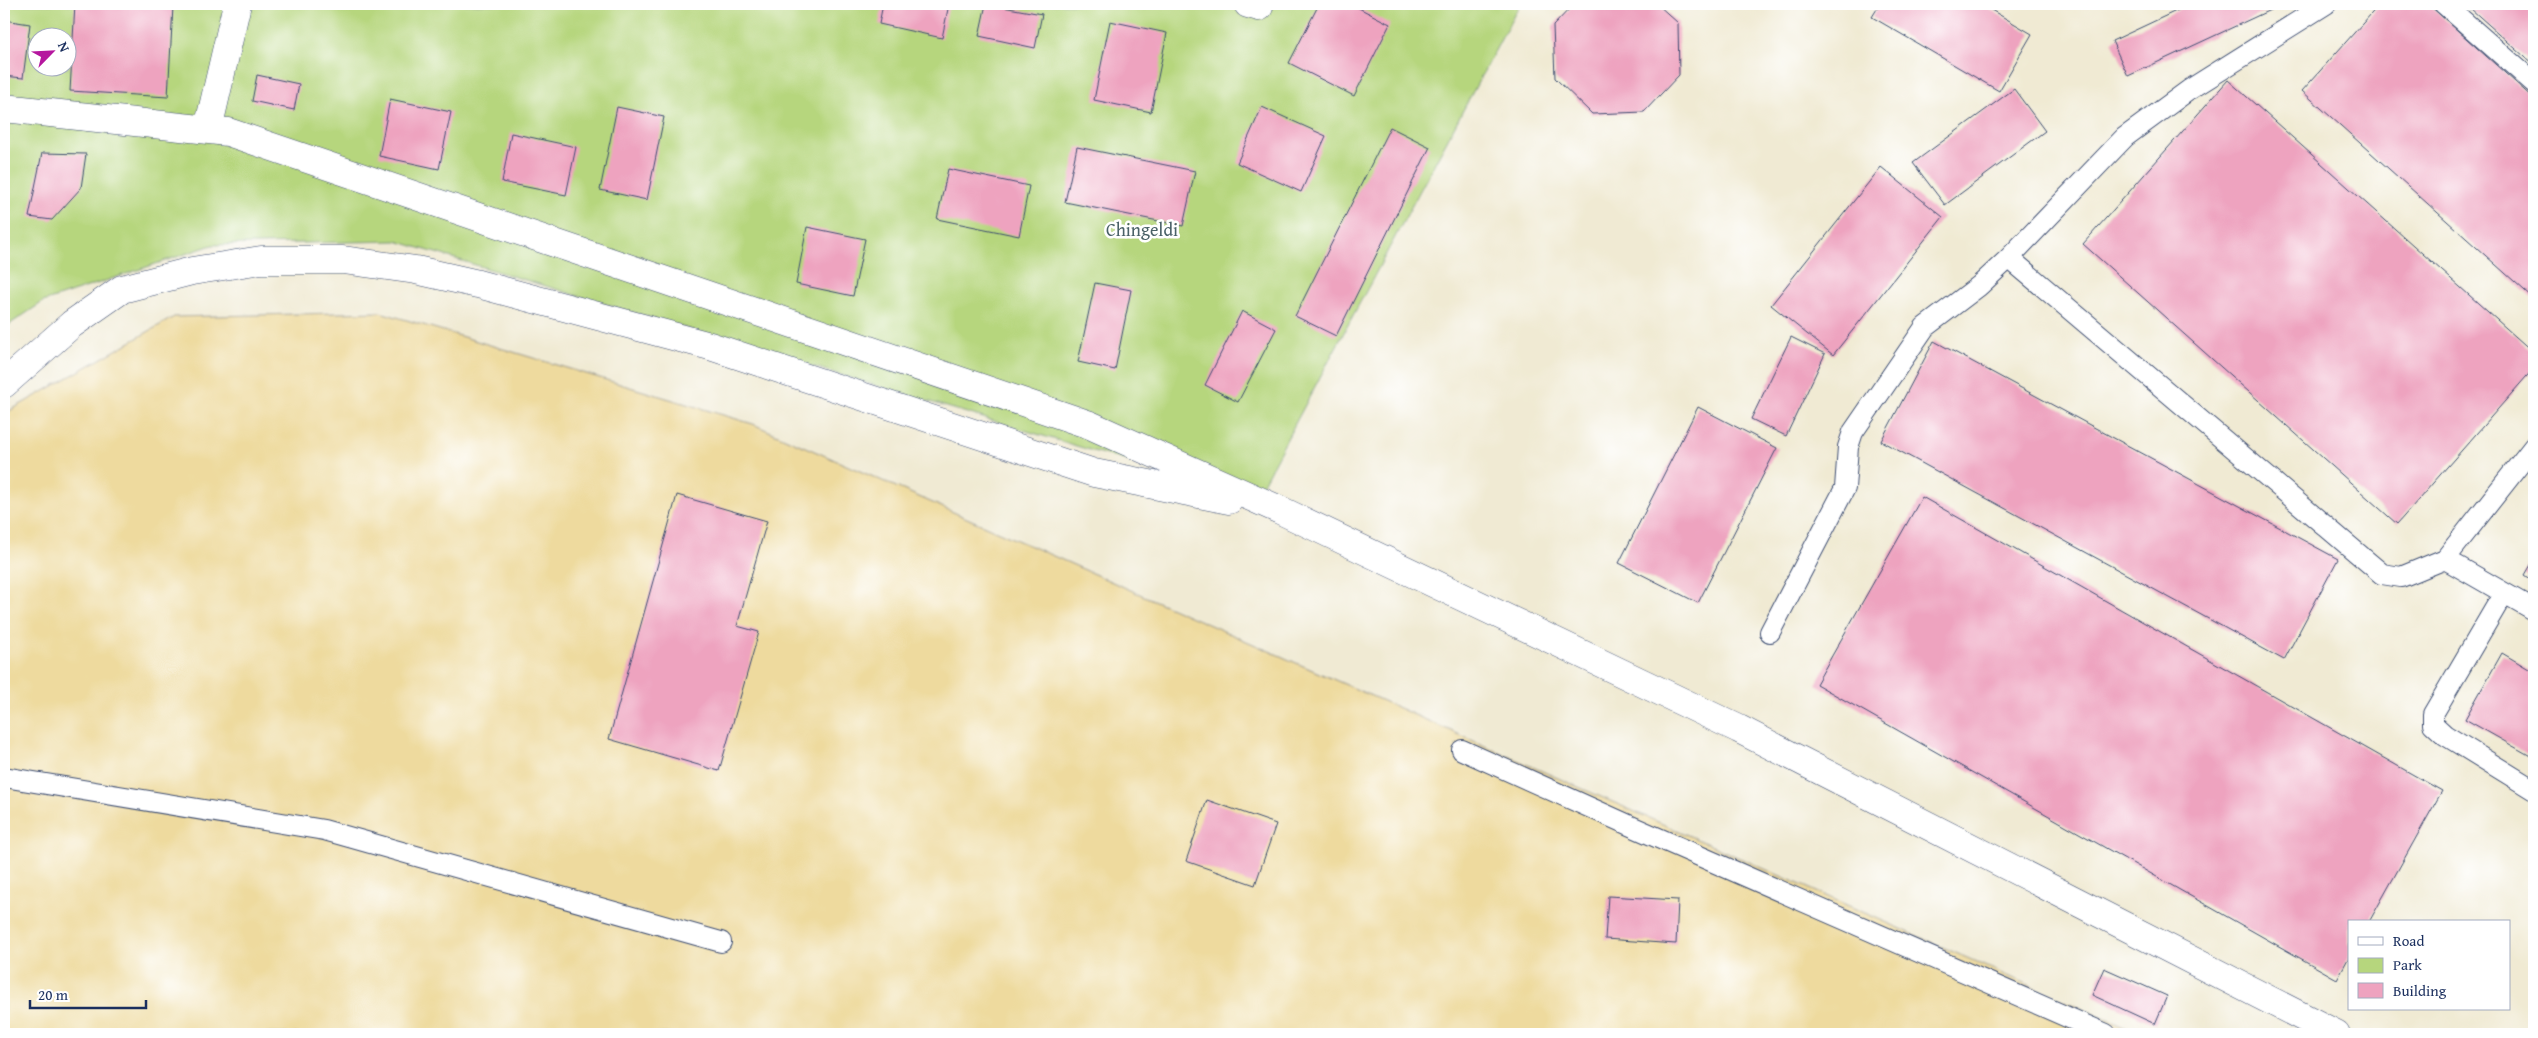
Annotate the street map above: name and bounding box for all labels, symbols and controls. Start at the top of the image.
north arrow [28,28,78,78]
text: N [53,38,75,56]
park label: Chingeldi [1106,216,1178,243]
legend [2348,920,2510,1010]
text: Road [2393,930,2424,951]
text: Park [2393,954,2422,975]
scale bar [30,978,146,1010]
text: Building [2393,980,2447,1001]
text: 20 m [38,984,69,1005]

